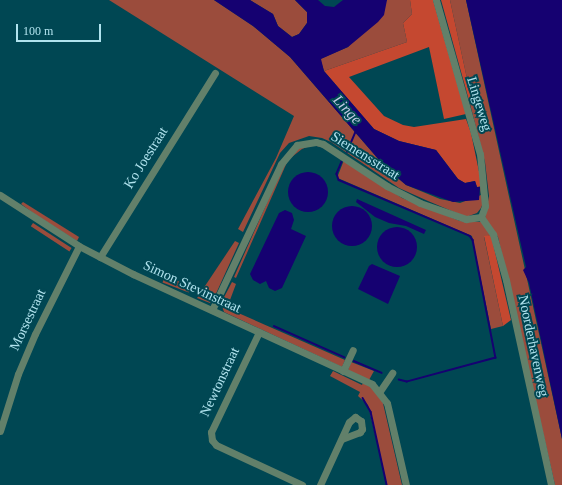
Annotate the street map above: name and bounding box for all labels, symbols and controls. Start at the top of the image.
scale bar [18,16,103,42]
text: 100 m [23,24,53,38]
street label: Lingeweg [463,75,495,133]
water label: Linge [329,91,365,129]
street label: Ko Joestraat [120,124,172,192]
street label: Siemensstraat [328,128,402,184]
street label: Simon Stevinstraat [140,257,244,317]
street label: Morsestraat [6,287,50,353]
street label: Noorderhavenweg [514,294,552,398]
street label: Newtonstraat [197,345,243,419]

